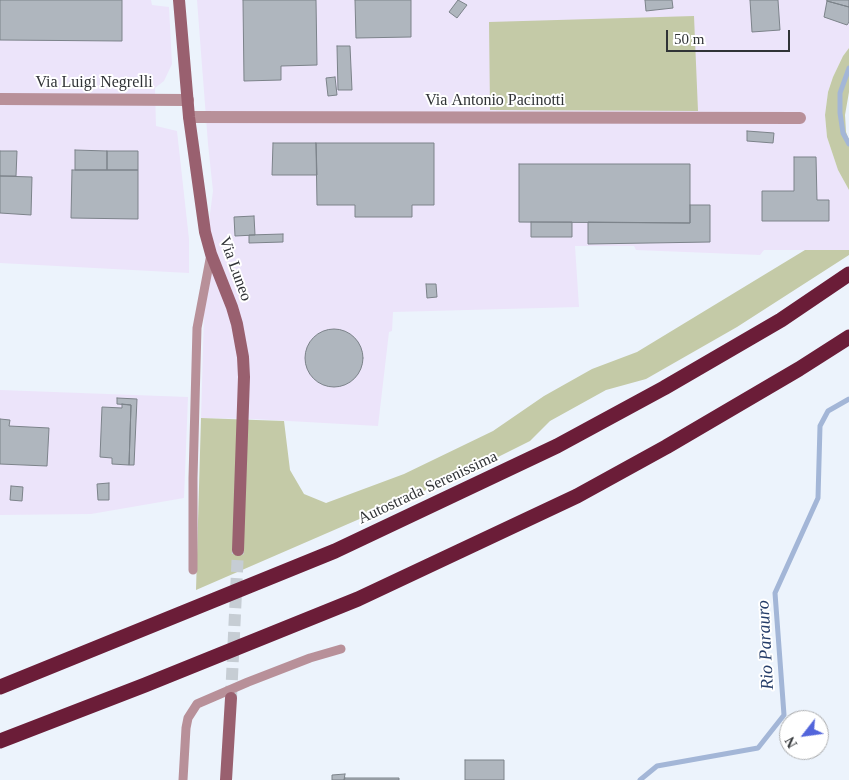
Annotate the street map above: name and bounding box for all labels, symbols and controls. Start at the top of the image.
scale bar [669,20,793,52]
text: 50 m [674,31,704,47]
street label: Via Luigi Negrelli [35,73,153,93]
street label: Via Antonio Pacinotti [425,91,565,111]
street label: Via Luneo [215,234,255,304]
street label: Autostrada Serenissima [355,447,501,529]
water label: Rio Parauro [753,600,779,690]
north arrow [779,710,829,760]
text: N [782,734,800,750]

